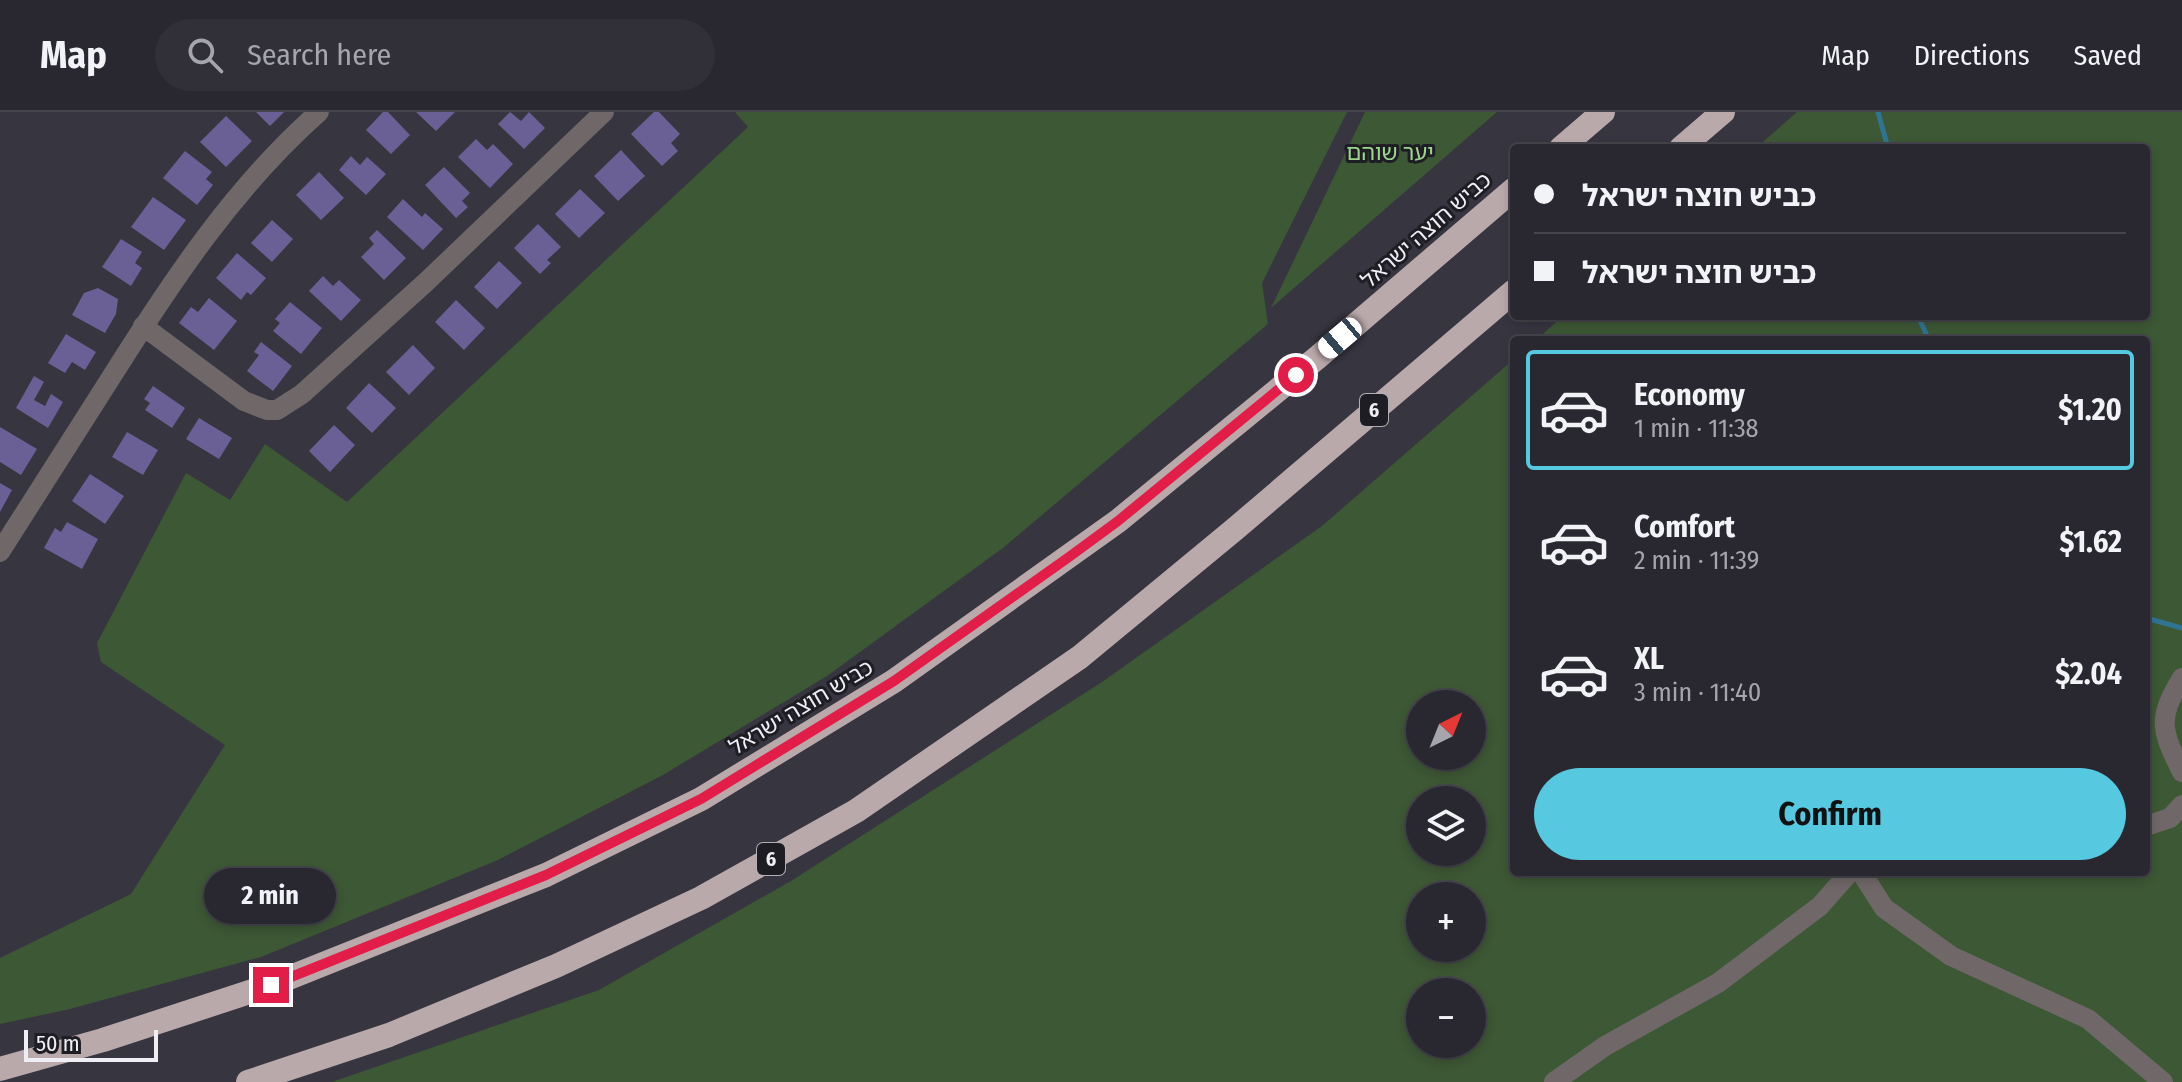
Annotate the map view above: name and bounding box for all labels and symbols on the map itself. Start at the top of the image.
park label: יער שוהם [1346,139,1434,166]
street label: כביש חוצה ישראל [1356,166,1496,294]
car [1314,313,1366,363]
route start [1278,357,1314,393]
road number: 6 [1360,394,1388,426]
street label: כביש חוצה ישראל [724,653,878,761]
north arrow [1406,690,1486,770]
road number: 6 [757,843,785,875]
callout: 2 min [205,869,337,925]
route end [253,967,289,1003]
scale bar [24,1026,158,1062]

